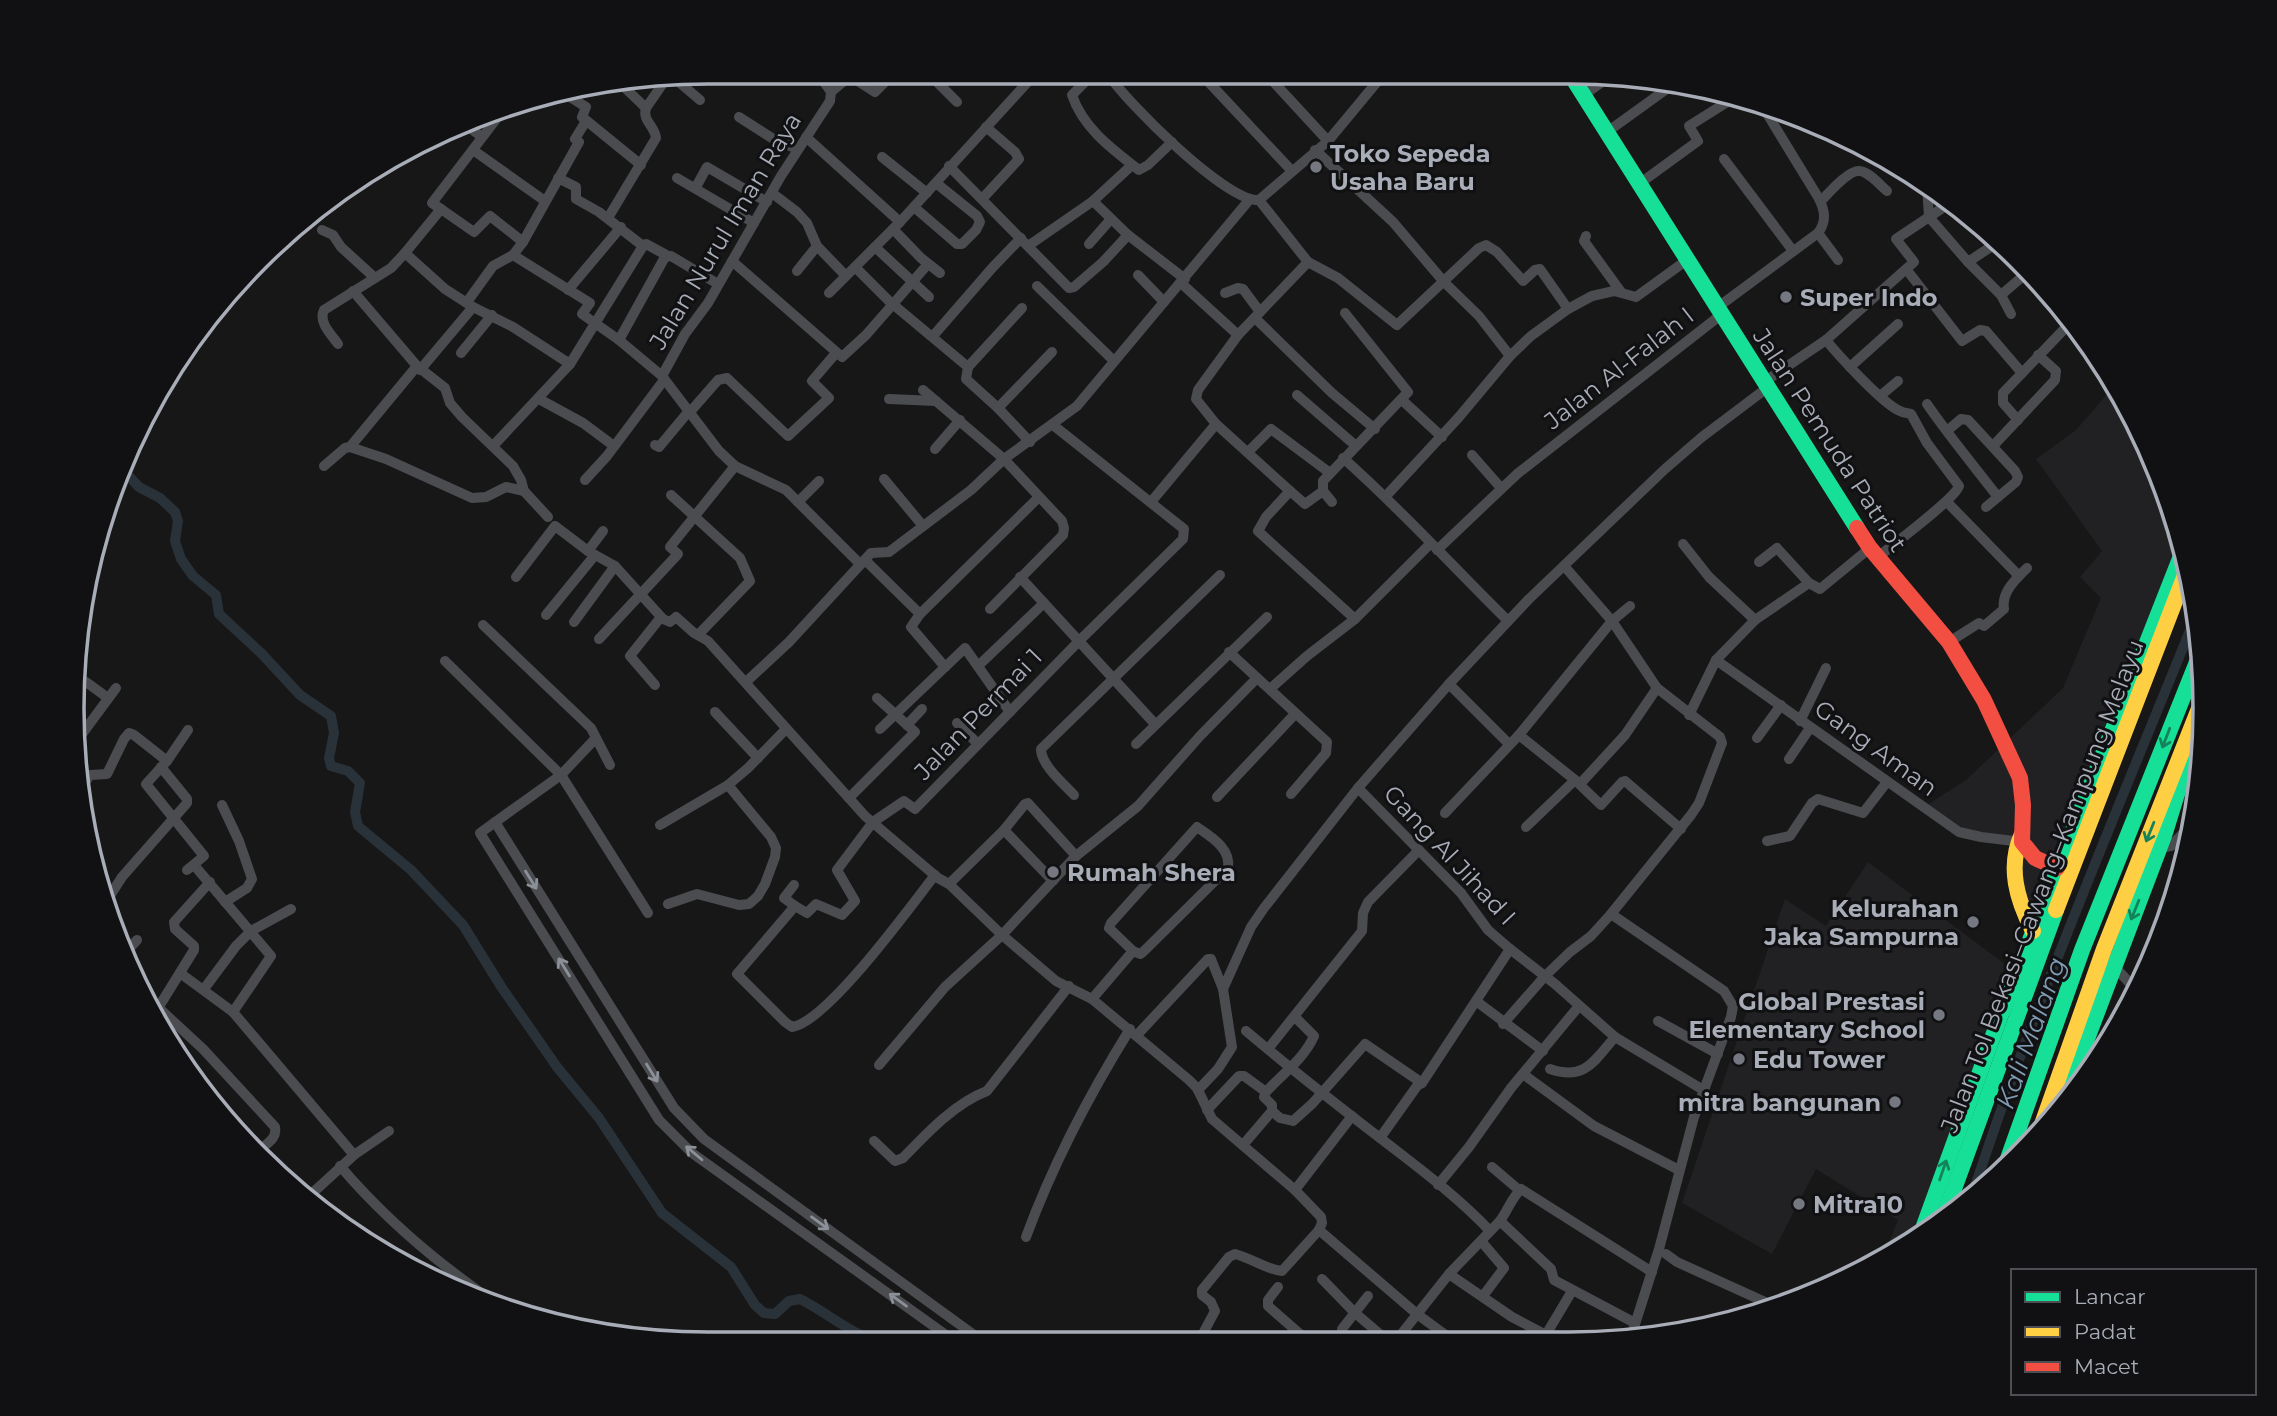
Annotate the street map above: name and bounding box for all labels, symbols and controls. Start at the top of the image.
street label: Jalan Nurul Iman Raya [642,108,807,355]
place label: Toko Sepeda Usaha Baru [1330,139,1490,196]
marker: Toko Sepeda Usaha Baru [1308,159,1324,175]
place label: Super Indo [1800,283,1938,312]
marker: Super Indo [1778,289,1794,305]
street label: Jalan Al-Falah I [1538,301,1699,436]
street label: Jalan Pemuda Patriot [1746,322,1913,557]
street label: Jalan Tol Bekasi–Cawang–Kampung Melayu [1934,636,2150,1137]
street label: Jalan Permai 1 [907,642,1048,786]
street label: Gang Aman [1809,694,1943,802]
one-way arrow [2159,726,2172,748]
street label: Gang Al Jihad I [1378,779,1522,931]
one-way arrow [2143,821,2156,843]
place label: Rumah Shera [1067,858,1236,887]
marker: Rumah Shera [1045,864,1061,880]
one-way arrow [524,870,538,890]
place label: Kelurahan Jaka Sampurna [1763,894,1959,951]
one-way arrow [2128,899,2141,921]
marker: Kelurahan Jaka Sampurna [1965,914,1981,930]
water label: Kali Malang [1989,953,2073,1113]
one-way arrow [557,958,571,978]
place label: Global Prestasi Elementary School [1688,987,1925,1044]
marker: Global Prestasi Elementary School [1931,1007,1947,1023]
place label: Edu Tower [1753,1045,1885,1074]
marker: Edu Tower [1731,1051,1747,1067]
one-way arrow [644,1063,659,1082]
place label: mitra bangunan [1678,1088,1881,1117]
marker: mitra bangunan [1887,1094,1903,1110]
one-way arrow [685,1145,703,1161]
one-way arrow [1938,1159,1950,1181]
place label: Mitra10 [1813,1190,1903,1219]
marker: Mitra10 [1791,1196,1807,1212]
one-way arrow [810,1215,829,1230]
legend [2011,1269,2256,1395]
text: Lancar [2074,1284,2146,1309]
one-way arrow [889,1293,908,1308]
text: Padat [2074,1319,2136,1344]
text: Macet [2074,1354,2139,1379]

